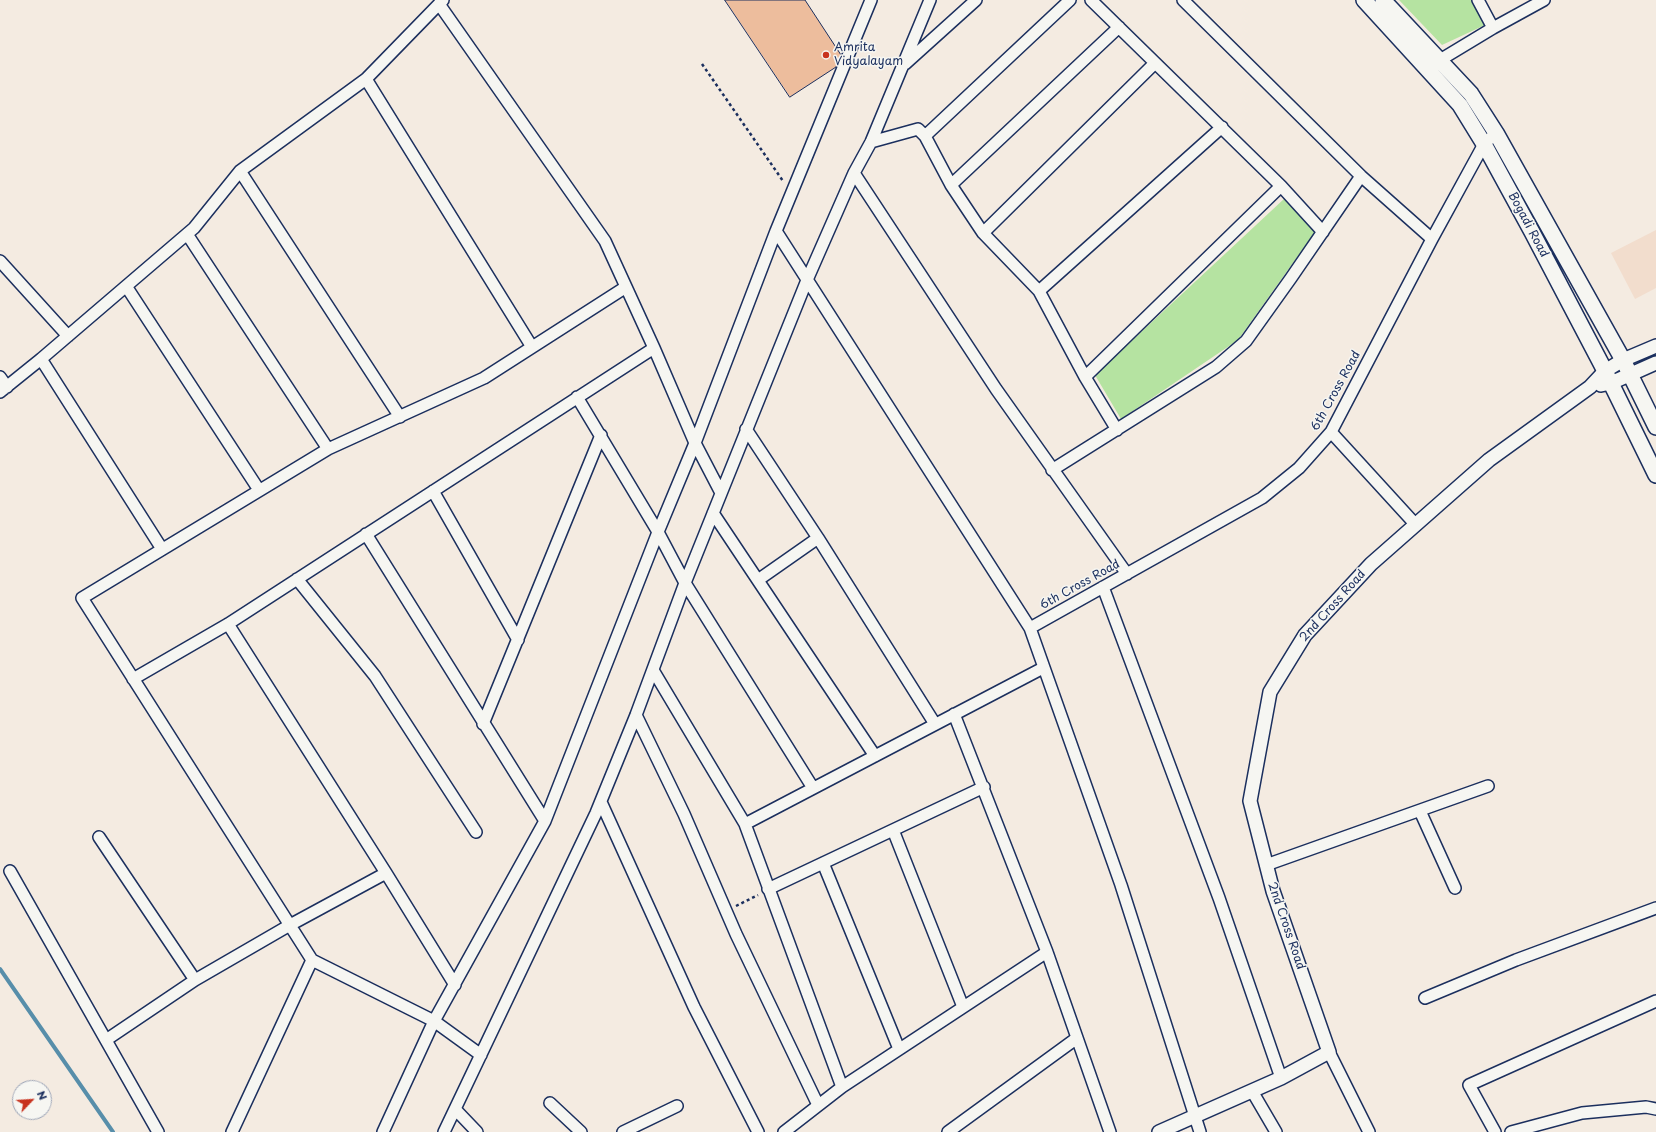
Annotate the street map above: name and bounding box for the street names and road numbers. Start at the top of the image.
street label: Bogadi Road [1505,190,1551,260]
street label: 6th Cross Road [1308,348,1364,434]
street label: 6th Cross Road [1037,557,1123,613]
street label: 2nd Cross Road [1297,567,1369,645]
street label: 2nd Cross Road [1264,880,1308,972]

